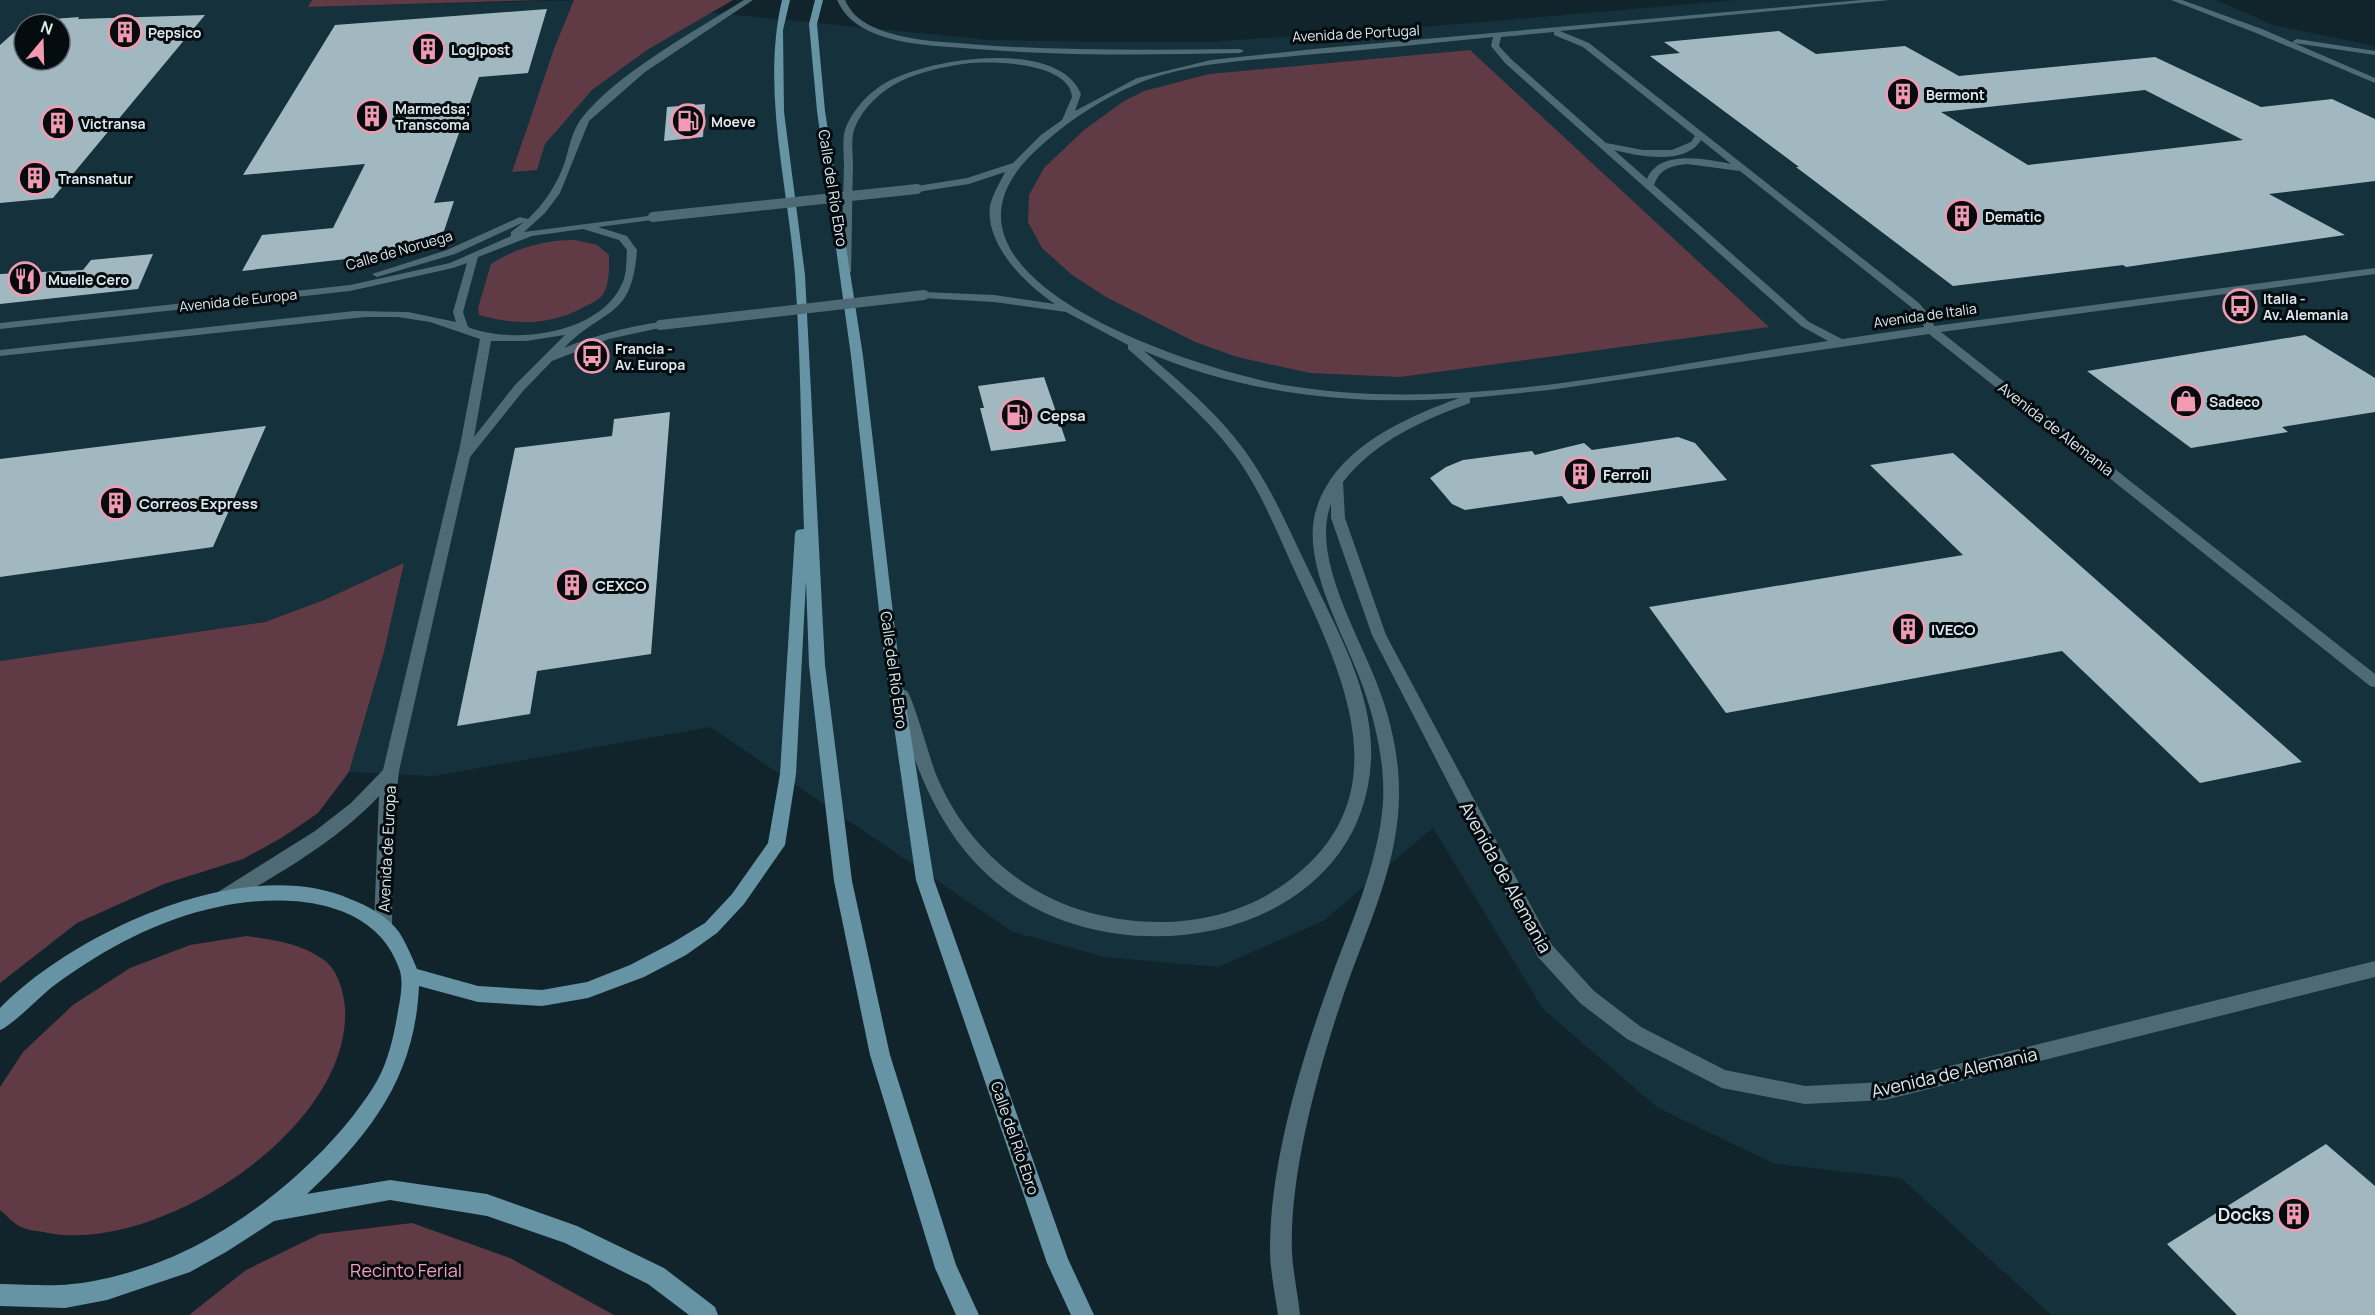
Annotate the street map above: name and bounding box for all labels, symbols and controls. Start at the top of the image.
north arrow [12,12,72,72]
building icon: Pepsico [107,14,143,50]
text: N [38,16,56,40]
street label: Avenida de Portugal [1292,20,1420,46]
place label: Pepsico [148,23,202,42]
building icon: Logipost [410,31,446,67]
place label: Logipost [451,40,510,59]
building icon: Bermont [1885,76,1921,112]
place label: Bermont [1926,85,1985,104]
building icon: Marmedsa; Transcoma [354,98,390,134]
place label: Marmedsa; Transcoma [395,99,471,134]
fuel station icon: Moeve [670,103,706,139]
building icon: Victransa [40,105,76,141]
place label: Moeve [711,112,756,131]
place label: Victransa [81,114,146,133]
street label: Calle del Río Ebro [813,128,853,248]
building icon: Transnatur [17,160,53,196]
place label: Transnatur [58,169,133,188]
building icon: Dematic [1944,198,1980,234]
place label: Dematic [1985,207,2042,226]
street label: Calle de Noruega [343,226,455,274]
restaurant icon: Muelle Cero [7,261,43,297]
place label: Muelle Cero [48,270,129,289]
street label: Avenida de Europa [178,284,298,316]
bus stop icon: Italia - Av. Alemania [2222,288,2258,324]
place label: Italia - Av. Alemania [2263,289,2348,324]
street label: Avenida de Italia [1872,298,1978,332]
bus stop icon: Francia - Av. Europa [574,338,610,374]
place label: Francia - Av. Europa [615,339,685,374]
street label: Avenida de Alemania [1994,377,2118,481]
shop icon: Sadeco [2168,383,2204,419]
place label: Sadeco [2209,392,2260,411]
fuel station icon: Cepsa [999,397,1035,433]
place label: Cepsa [1040,405,1086,426]
building icon: Ferroli [1562,456,1598,492]
place label: Ferroli [1603,464,1649,485]
building icon: Correos Express [98,485,134,521]
place label: Correos Express [139,493,258,514]
building icon: CEXCO [554,567,590,603]
place label: CEXCO [595,575,647,596]
street label: Calle del Río Ebro [875,610,913,730]
building icon: IVECO [1890,611,1926,647]
place label: IVECO [1931,619,1976,640]
street label: Avenida de Europa [373,785,401,913]
street label: Avenida de Alemania [1454,797,1558,957]
street label: Avenida de Alemania [1869,1041,2039,1103]
street label: Calle del Río Ebro [986,1079,1044,1198]
building icon: Docks [2276,1196,2312,1232]
place label: Docks [2218,1202,2271,1226]
park label: Recinto Ferial [350,1258,462,1282]

